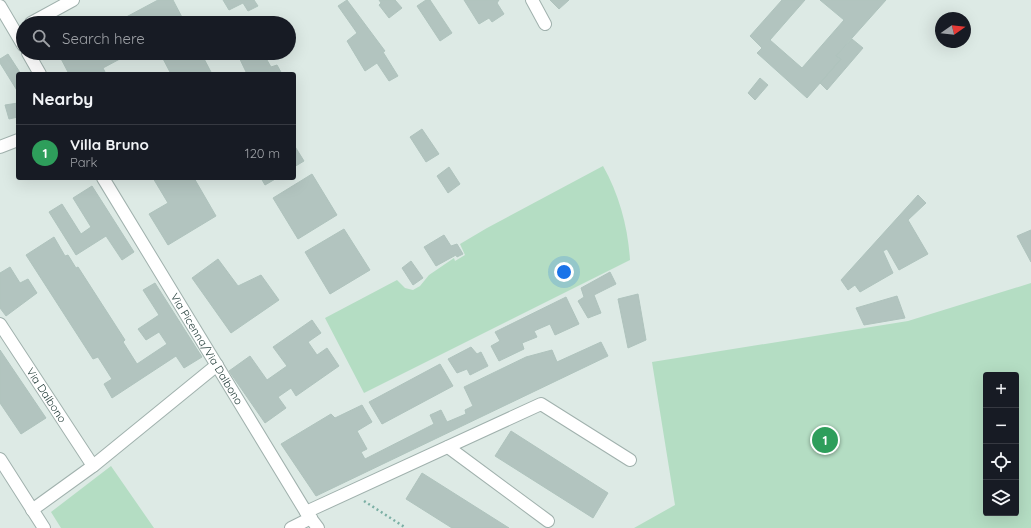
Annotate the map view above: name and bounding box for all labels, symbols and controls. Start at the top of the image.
north arrow [935,12,971,48]
search box [16,16,296,60]
icon: search [30,27,52,49]
text: Search here [62,29,145,48]
text: Nearby [32,88,93,109]
text: Villa Bruno [70,135,149,154]
text: 1 [42,145,48,161]
text: 120 m [245,145,280,161]
text: Park [70,154,98,170]
your location [554,262,574,282]
street label: Via Picenna/Via Dalbono [168,290,246,408]
street label: Via Dalbono [23,365,70,426]
map controls [983,372,1019,516]
button: + [983,372,1019,408]
button: − [983,408,1019,444]
pin: 1 [812,425,838,455]
button: locate [983,444,1019,480]
button: layers [983,480,1019,516]

